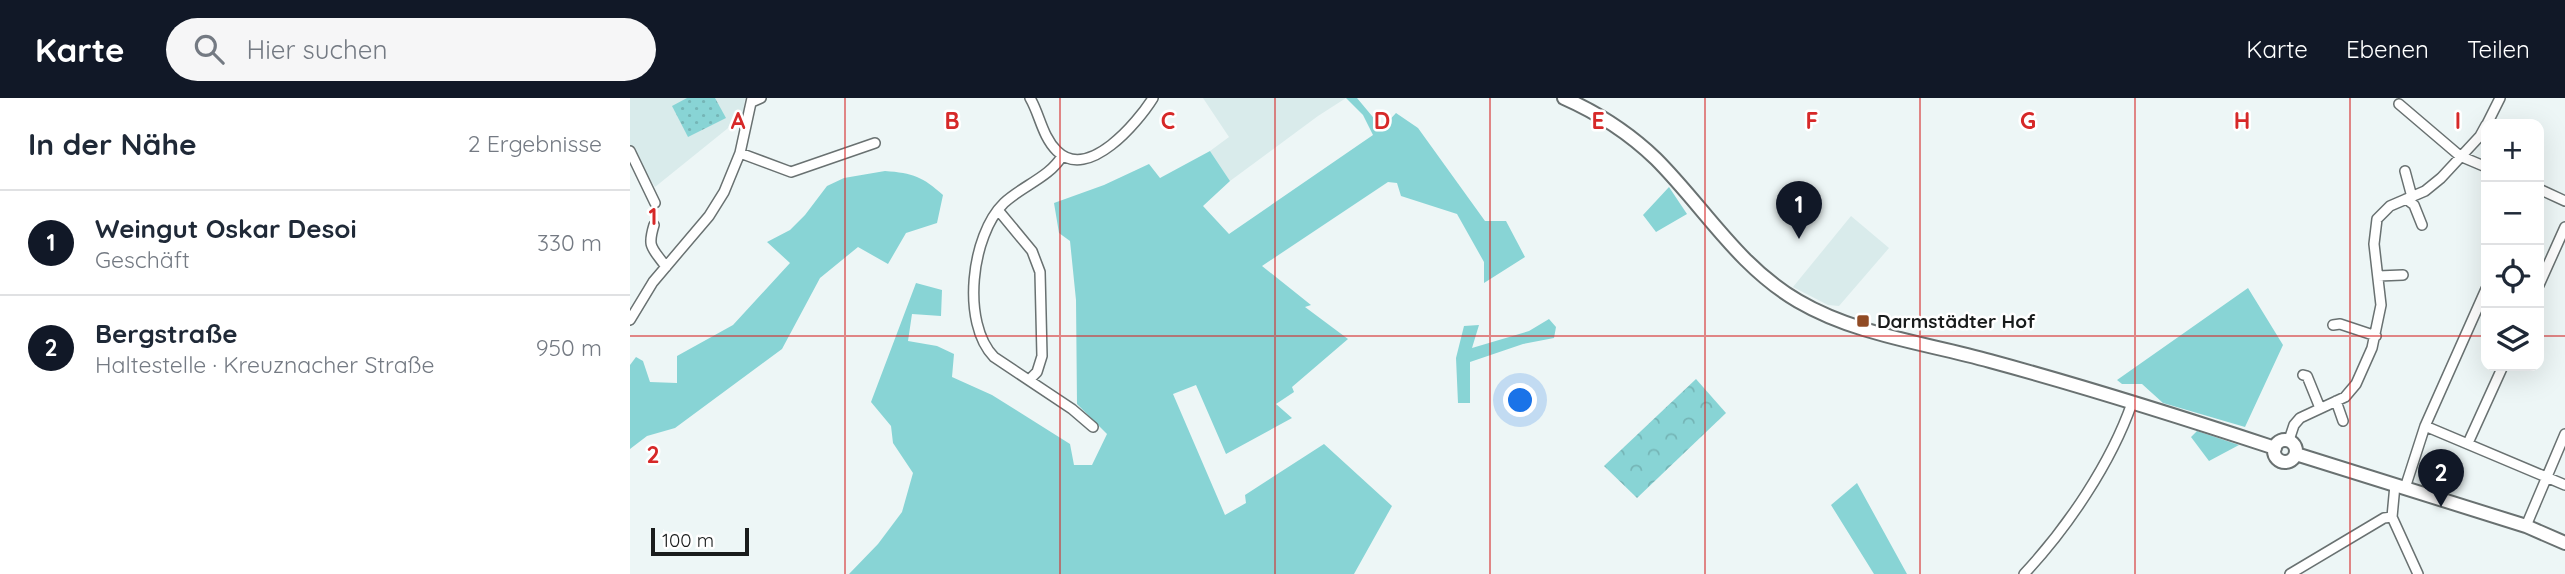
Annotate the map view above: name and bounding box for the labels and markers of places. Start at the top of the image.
pin: 1 [1776,181,1822,239]
place label: Darmstädter Hof [1877,309,2036,333]
marker: Darmstädter Hof [1855,313,1871,329]
pin: 2 [2418,449,2464,507]

